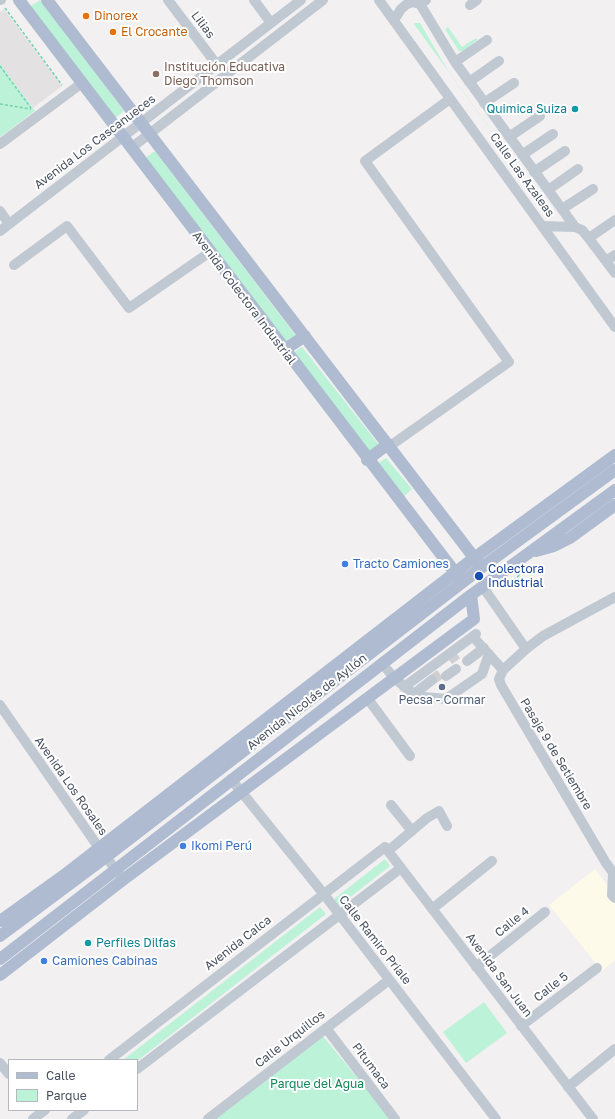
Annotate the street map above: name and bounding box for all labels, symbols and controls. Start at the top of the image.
place label: Dinorex [94,9,138,23]
street label: Lilias [188,9,218,41]
marker: Dinorex [81,11,91,21]
place label: El Crocante [121,25,187,39]
marker: El Crocante [108,27,118,37]
place label: Institución Educativa Diego Thomson [164,60,285,88]
marker: Institución Educativa Diego Thomson [151,69,161,79]
street label: Avenida Los Cascanueces [32,92,158,192]
place label: Quimica Suiza [486,102,567,116]
marker: Quimica Suiza [570,104,580,114]
street label: Calle Las Azaleas [487,130,557,220]
street label: Avenida Colectora Industrial [189,229,299,367]
place label: Tracto Camiones [353,557,449,571]
marker: Tracto Camiones [340,559,350,569]
place label: Colectora Industrial [488,562,544,590]
marker: Colectora Industrial [473,570,485,582]
street label: Avenida Nicolás de Ayllón [244,651,370,753]
marker: Pecsa - Cormar [437,682,447,692]
place label: Pecsa - Cormar [398,693,486,707]
street label: Pasaje 9 de Setiembre [517,696,595,812]
street label: Avenida Los Rosales [31,734,111,838]
place label: Ikomi Perú [191,839,252,853]
marker: Ikomi Perú [178,841,188,851]
street label: Calle Ramiro Priale [336,893,414,987]
street label: Calle 4 [492,904,532,940]
street label: Avenida Calca [202,913,274,973]
street label: Avenida San Juan [463,930,535,1020]
place label: Perfiles Dilfas [96,936,176,950]
marker: Perfiles Dilfas [83,938,93,948]
place label: Camiones Cabinas [52,954,158,968]
marker: Camiones Cabinas [39,956,49,966]
street label: Calle 5 [531,969,571,1005]
street label: Calle Urquillos [252,1007,328,1071]
street label: Pitumaca [349,1040,393,1092]
legend [8,1059,138,1111]
text: Calle [46,1068,75,1083]
park label: Parque del Agua [270,1077,364,1091]
text: Parque [46,1088,87,1103]

